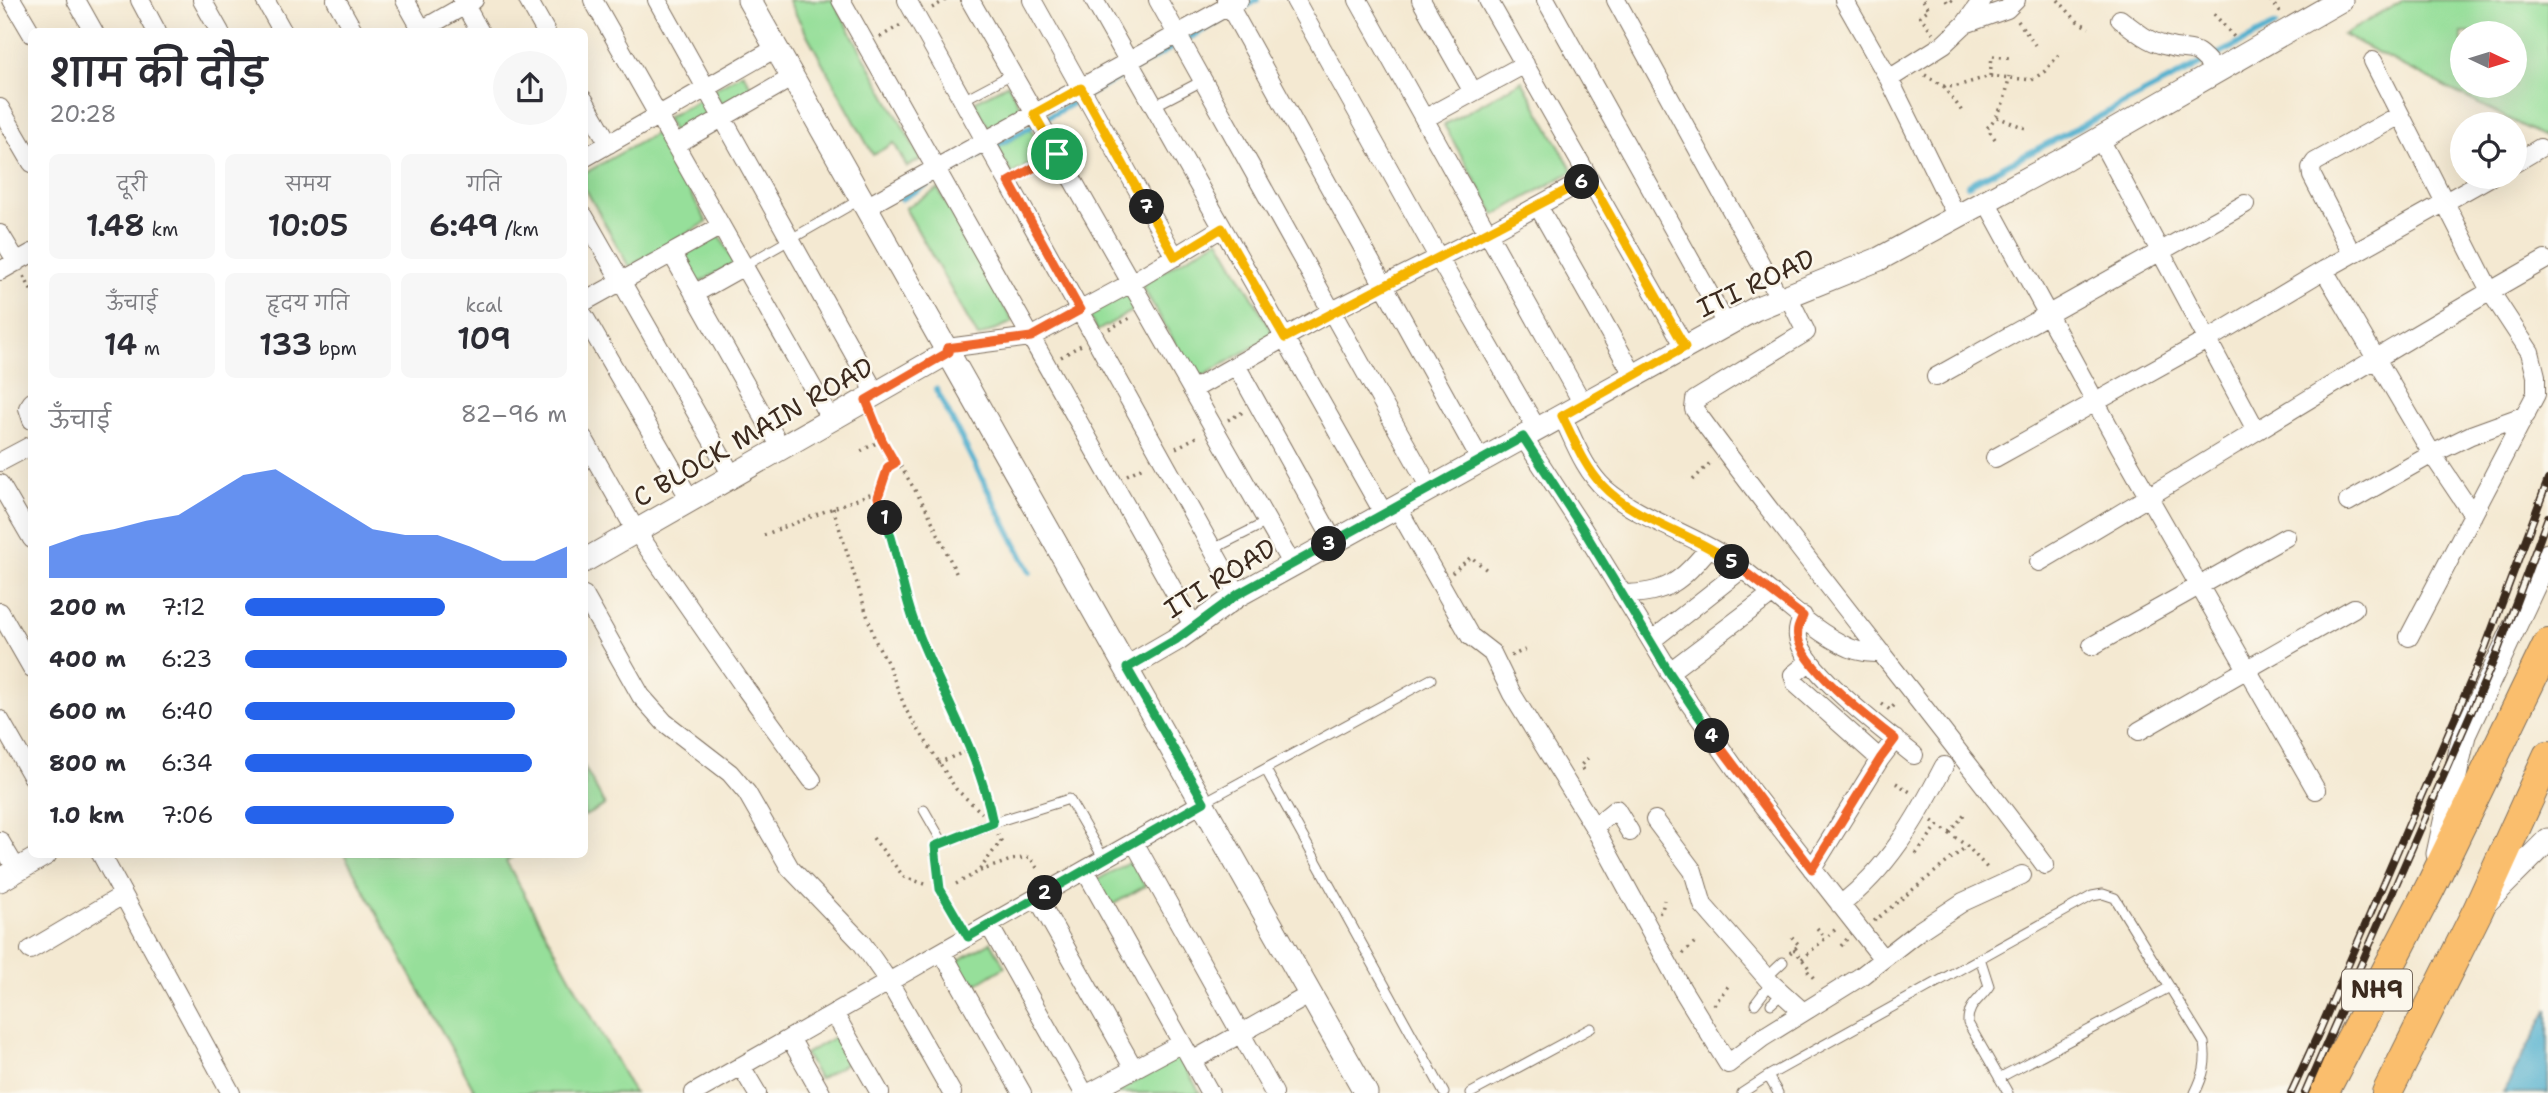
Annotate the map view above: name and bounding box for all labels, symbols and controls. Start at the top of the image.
north arrow [2450,21,2527,98]
map controls [2450,21,2527,189]
text: शाम की दौड़ [49,47,267,98]
button: share [493,51,567,125]
text: 20:28 [49,99,117,129]
button: locate [2450,112,2527,189]
pin [1027,124,1087,184]
icon: arrive [1038,135,1076,173]
pin: 6 [1564,164,1600,200]
text: 6 [1575,169,1588,194]
text: दूरी [117,172,147,197]
text: समय [285,172,331,197]
text: गति [467,172,501,197]
pin: 7 [1130,190,1164,224]
text: 7 [1140,194,1153,219]
text: 1.48 [86,205,145,246]
text: 10:05 [268,205,348,246]
text: 6:49 [429,205,499,246]
text: km [145,217,178,242]
text: /km [499,217,539,242]
street label: ITI ROAD [1691,240,1820,325]
text: ऊँचाई [107,291,157,316]
text: हृदय गति [267,291,349,316]
text: kcal [466,293,502,318]
text: 109 [457,318,511,359]
text: 14 [104,324,137,365]
text: 133 [259,324,312,365]
text: m [137,336,160,361]
text: bpm [312,336,357,361]
street label: C BLOCK MAIN ROAD [626,348,879,515]
text: 82–96 m [461,399,567,429]
text: ऊँचाई [49,405,111,435]
pin: 1 [868,500,903,536]
text: 1 [880,505,889,530]
pin: 3 [1312,526,1346,562]
street label: ITI ROAD [1157,529,1282,626]
text: 3 [1322,531,1335,556]
pin: 5 [1714,544,1750,580]
text: 5 [1726,549,1737,574]
text: 200 m [49,592,126,622]
text: 7:12 [161,592,205,622]
text: 400 m [49,644,126,674]
text: 6:23 [161,644,212,674]
text: 600 m [49,696,126,726]
text: 6:40 [161,696,213,726]
pin: 4 [1694,718,1730,754]
text: 4 [1705,723,1718,748]
text: 800 m [49,748,126,778]
text: 6:34 [161,748,213,778]
text: 1.0 km [49,800,124,830]
text: 7:06 [161,800,214,830]
pin: 2 [1028,876,1062,910]
text: 2 [1038,880,1051,905]
road number: NH9 [2342,970,2412,1010]

